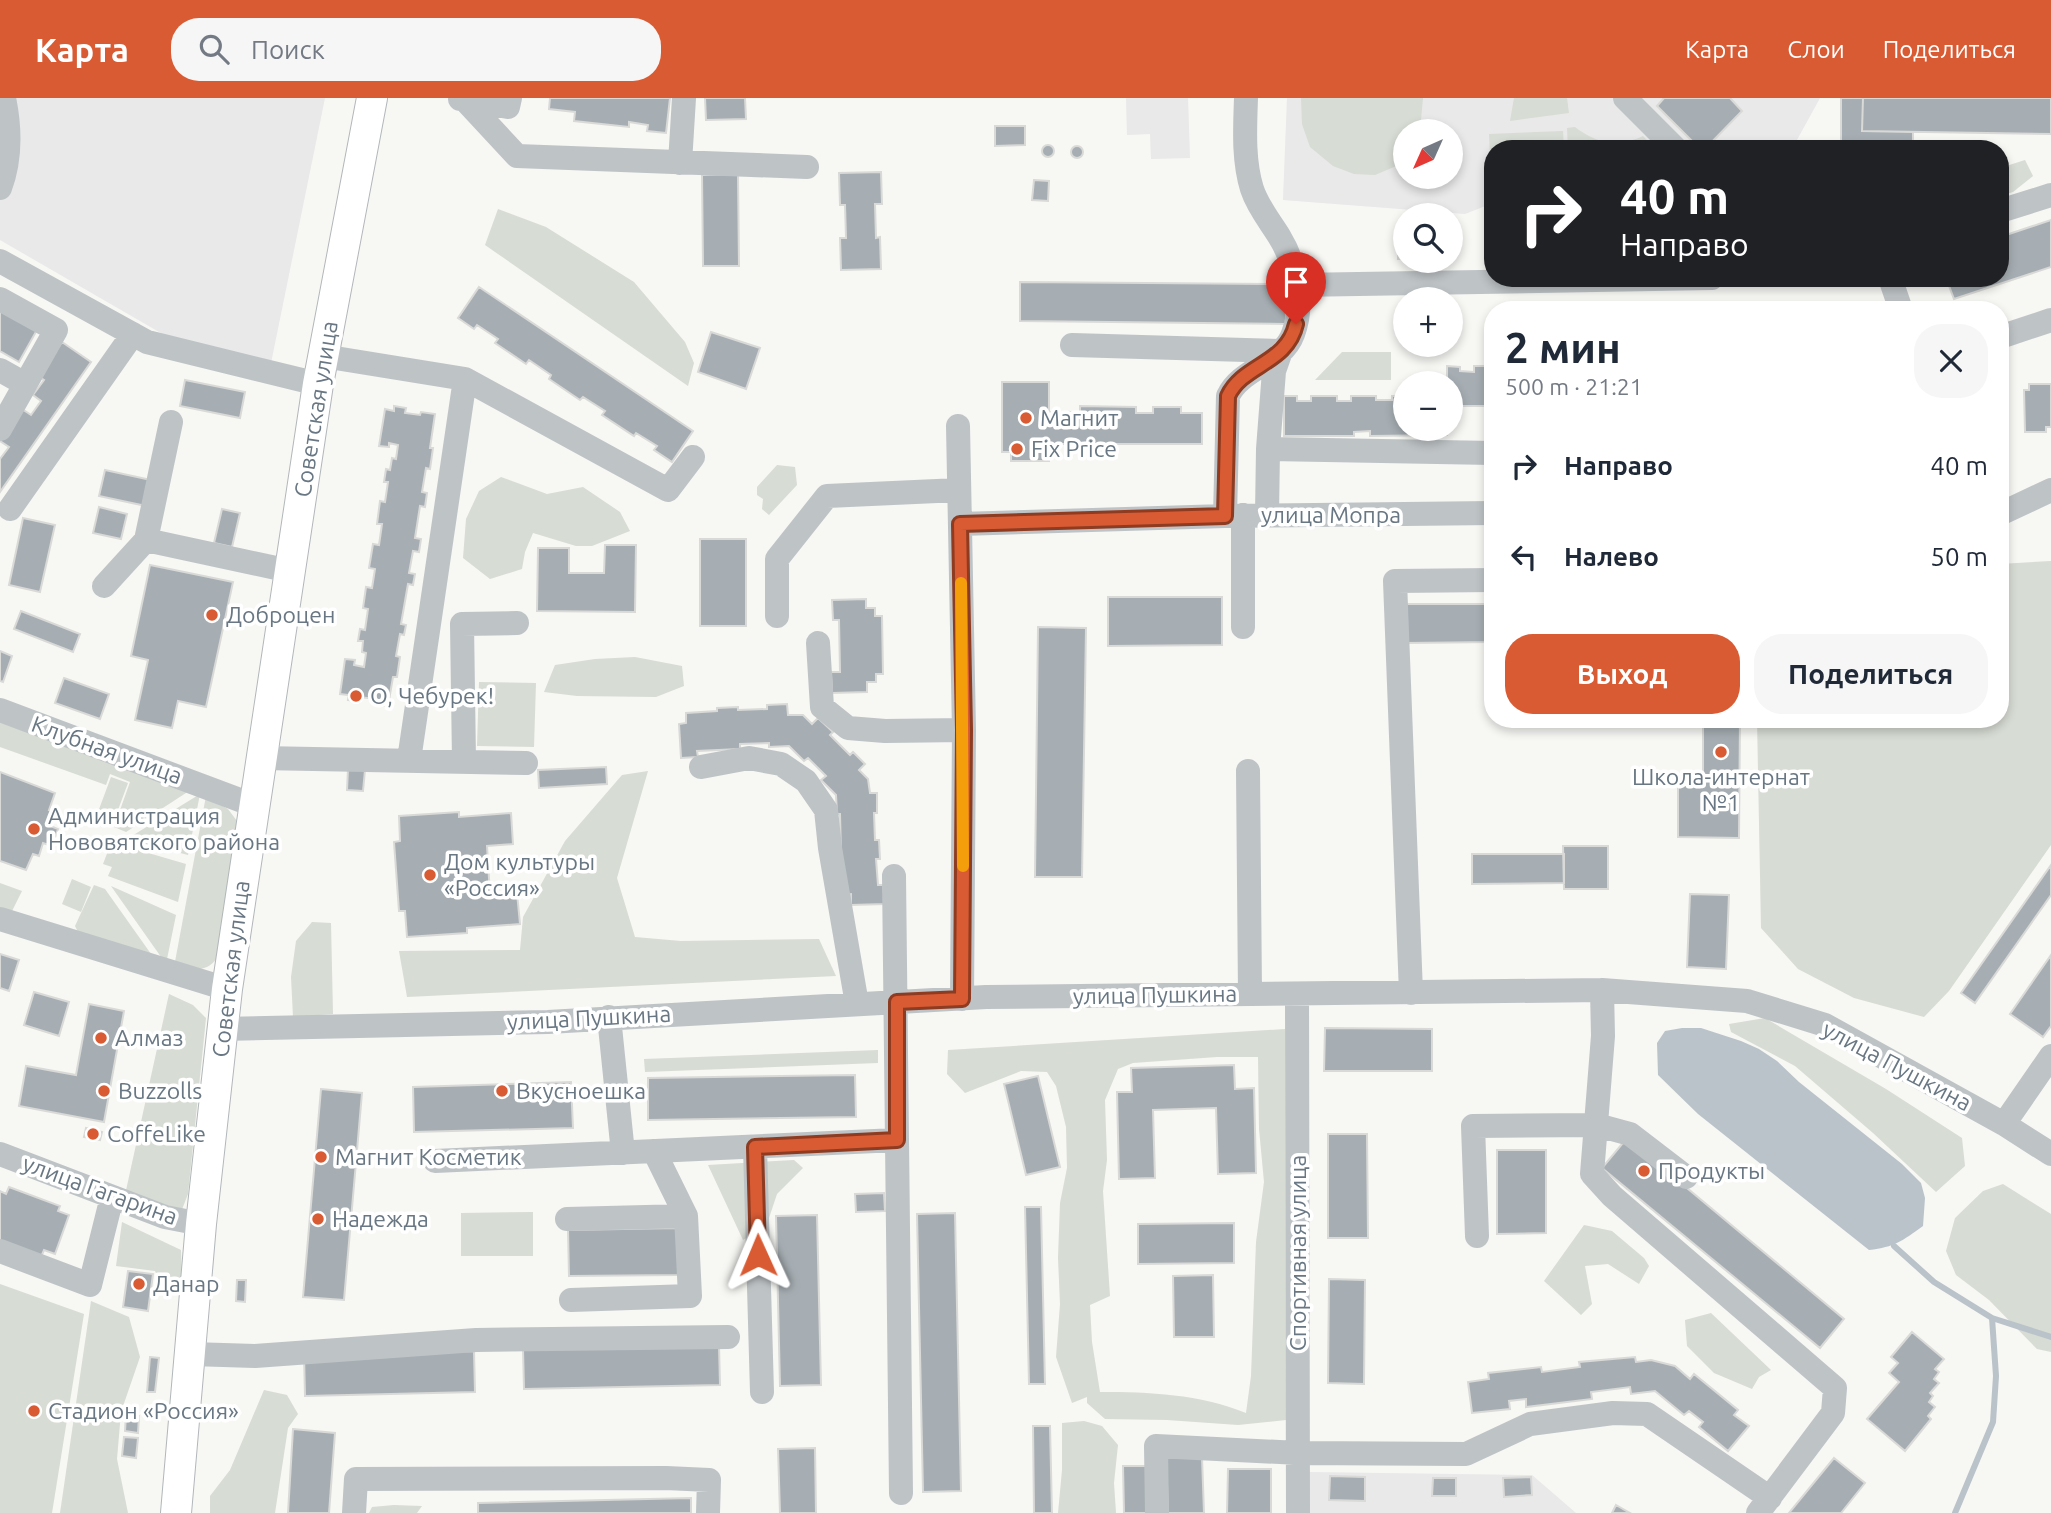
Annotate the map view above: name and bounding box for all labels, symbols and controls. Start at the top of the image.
search box [171,18,661,81]
icon: search [195,30,233,68]
text: Карта [35,31,129,68]
text: Поиск [251,35,325,64]
text: Карта [1685,36,1749,63]
text: Слои [1787,36,1845,63]
text: Поделиться [1883,36,2016,63]
north arrow [1393,119,1463,189]
map controls [1393,119,1463,441]
icon: right [1505,168,1596,259]
text: 40 m [1620,168,1729,223]
button: search [1393,203,1463,273]
text: Направо [1620,226,1749,262]
pin [1266,252,1326,324]
icon: arrive [1277,263,1315,301]
button: + [1393,287,1463,357]
street label: Советская улица [289,319,342,499]
text: 2 мин [1505,324,1621,371]
button: close [1914,324,1988,398]
button: − [1393,371,1463,441]
text: 500 m · 21:21 [1505,374,1643,399]
place label: Магнит [1040,405,1118,430]
marker: Магнит [1018,410,1034,426]
place label: Fix Price [1031,436,1117,461]
marker: Fix Price [1009,441,1025,457]
icon: right [1505,447,1543,485]
text: Направо [1564,451,1673,480]
text: 40 m [1930,451,1988,480]
street label: улица Мопра [1261,502,1401,527]
icon: left [1505,538,1543,576]
text: Налево [1564,542,1659,571]
text: 50 m [1930,542,1988,571]
place label: Доброцен [226,602,335,627]
marker: Доброцен [204,607,220,623]
button: Выход [1505,634,1740,714]
button: Поделиться [1754,634,1988,714]
place label: О, Чебурек! [370,683,494,708]
marker: О, Чебурек! [348,688,364,704]
street label: Клубная улица [28,711,186,788]
marker: Школа-интернат №1 [1713,744,1729,760]
place label: Школа-интернат №1 [1632,764,1810,815]
place label: Администрация Нововятского района [48,803,280,854]
marker: Администрация Нововятского района [26,821,42,837]
place label: Дом культуры «Россия» [444,849,595,900]
marker: Дом культуры «Россия» [422,867,438,883]
street label: Советская улица [207,879,254,1059]
street label: улица Пушкина [1073,981,1237,1008]
street label: улица Пушкина [506,1001,672,1034]
street label: улица Пушкина [1819,1016,1976,1115]
place label: Алмаз [115,1025,184,1050]
marker: Алмаз [93,1030,109,1046]
place label: Buzzolls [118,1078,202,1103]
place label: Вкусноешка [516,1078,646,1103]
marker: Buzzolls [96,1083,112,1099]
marker: Вкусноешка [494,1083,510,1099]
place label: CoffeLike [107,1121,206,1146]
marker: CoffeLike [85,1126,101,1142]
place label: Магнит Косметик [335,1144,522,1169]
marker: Магнит Косметик [313,1149,329,1165]
street label: улица Гагарина [19,1150,181,1229]
street label: Спортивная улица [1285,1155,1310,1351]
place label: Продукты [1658,1158,1765,1183]
marker: Продукты [1636,1163,1652,1179]
place label: Надежда [332,1206,429,1231]
marker: Надежда [310,1211,326,1227]
position arrow [721,1218,795,1292]
place label: Данар [153,1271,220,1296]
marker: Данар [131,1276,147,1292]
place label: Стадион «Россия» [48,1398,239,1423]
marker: Стадион «Россия» [26,1403,42,1419]

